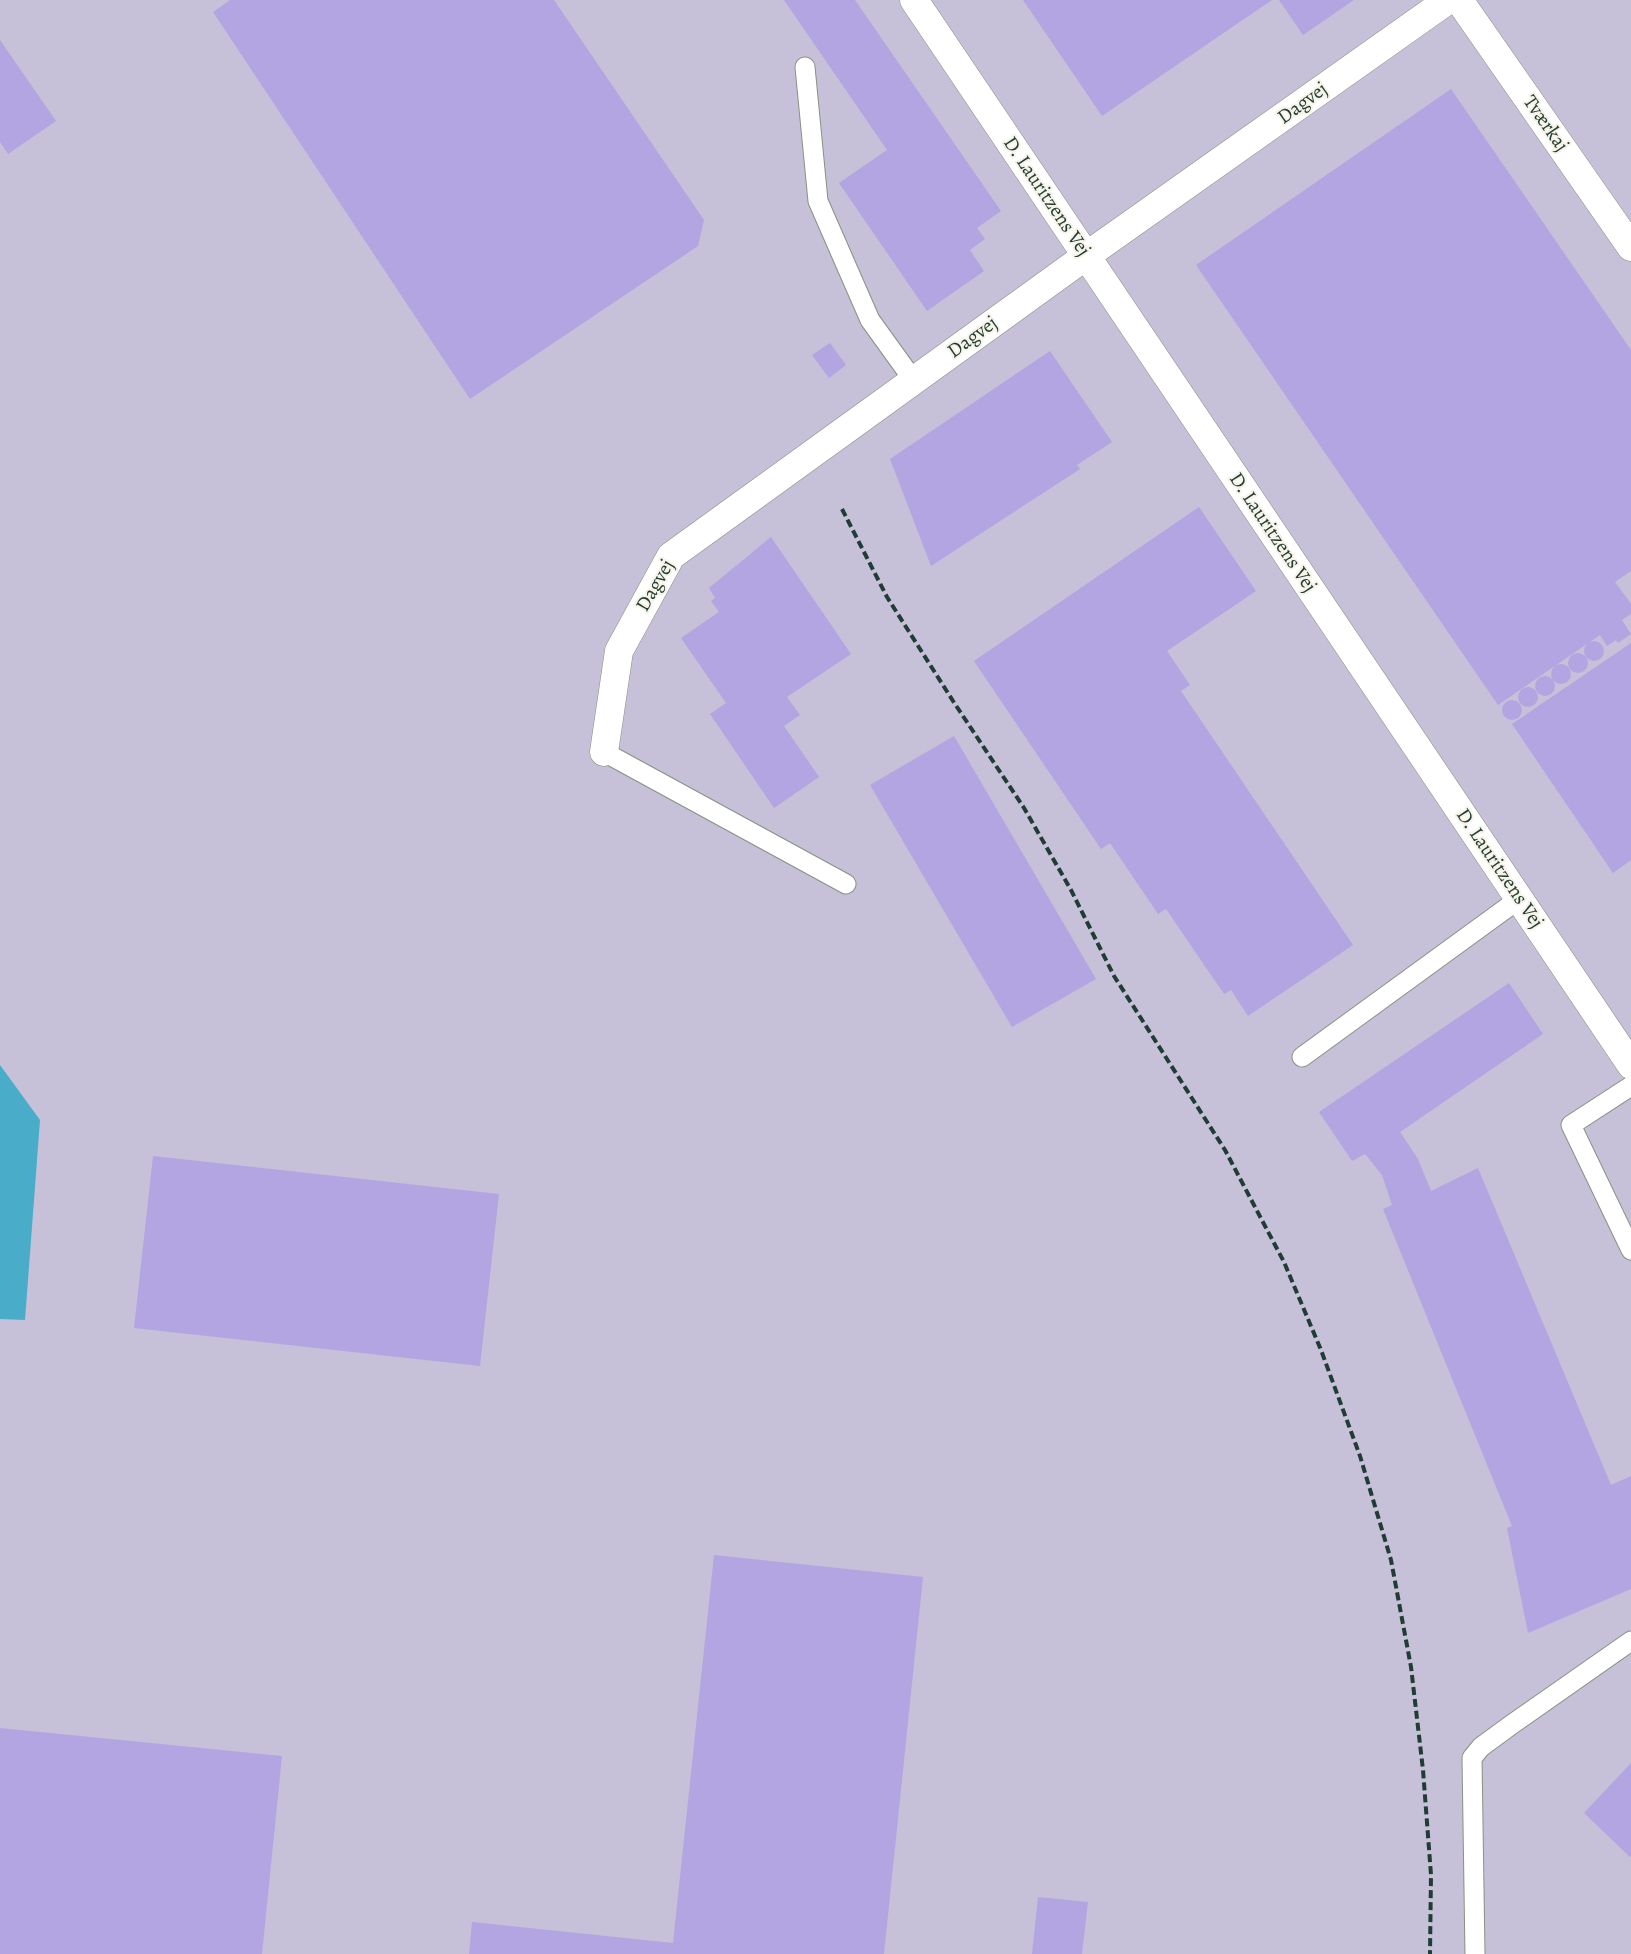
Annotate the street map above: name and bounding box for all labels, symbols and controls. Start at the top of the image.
street label: Dagvej [1273,78,1333,130]
street label: Tværkaj [1517,91,1573,157]
street label: D. Lauritzens Vej [997,133,1095,261]
street label: Dagvej [943,312,1003,364]
street label: D. Lauritzens Vej [1223,469,1321,597]
street label: Dagvej [632,556,680,616]
street label: D. Lauritzens Vej [1450,805,1548,933]

